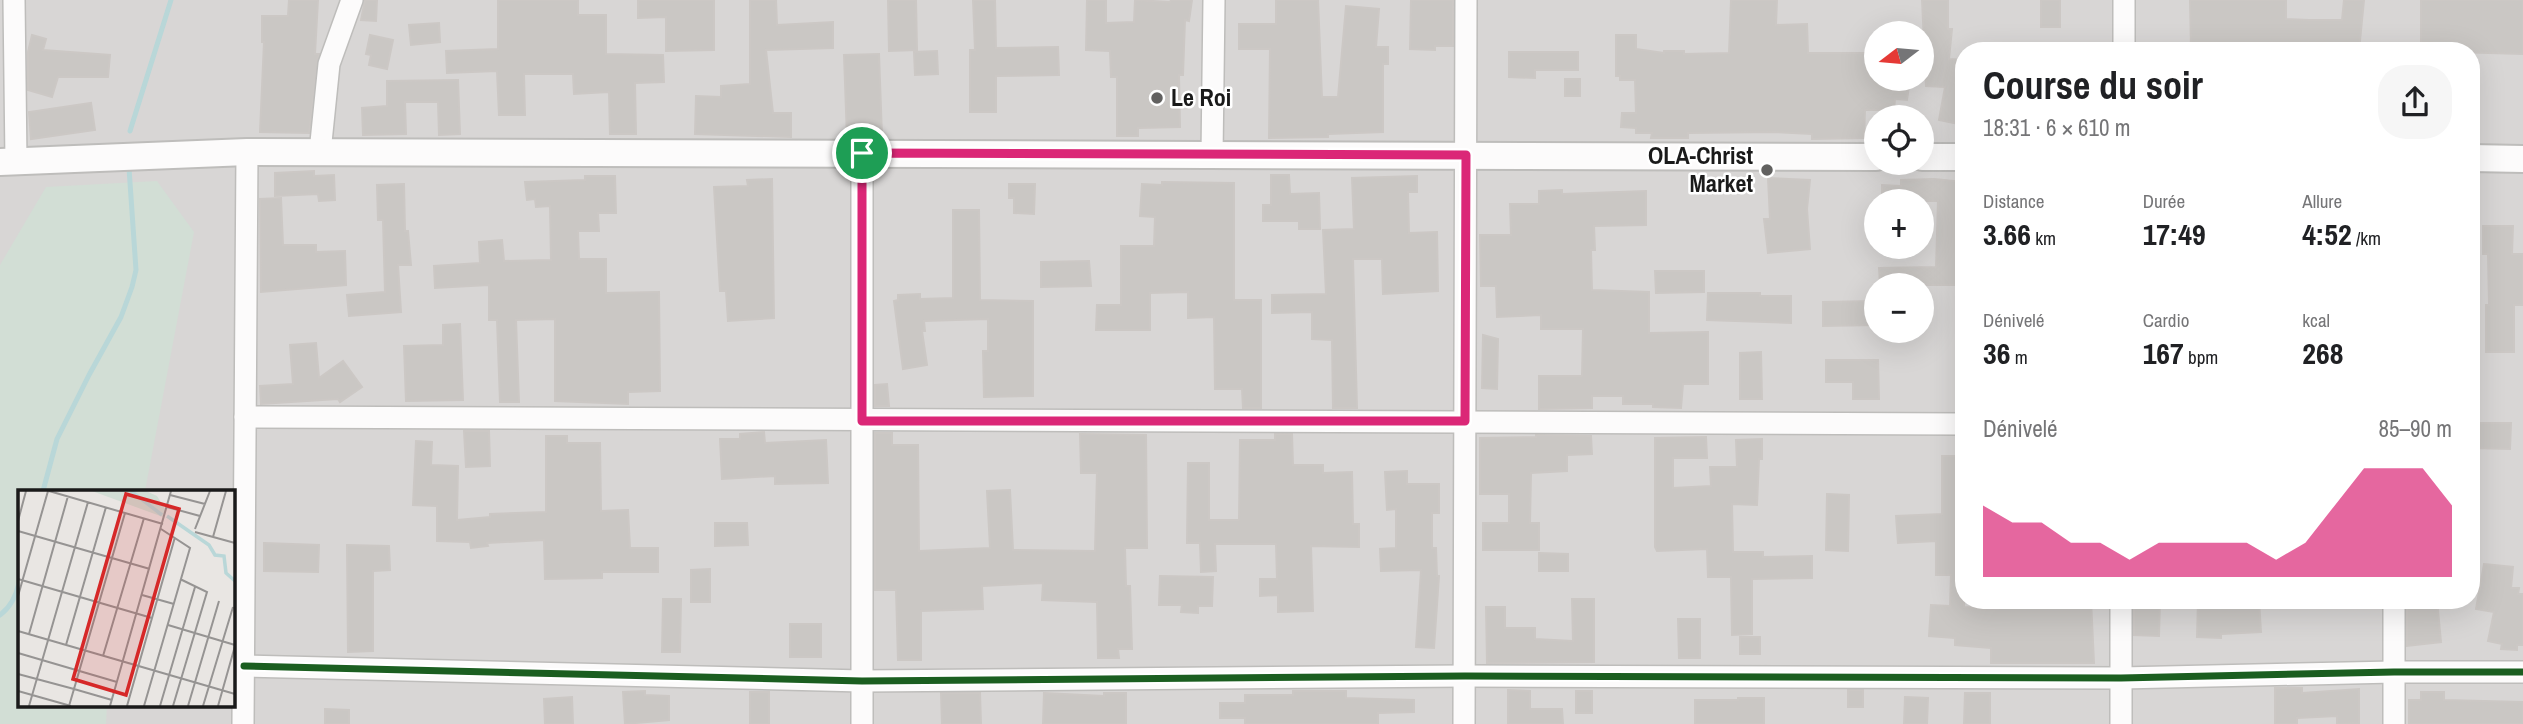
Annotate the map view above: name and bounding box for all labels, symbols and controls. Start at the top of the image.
north arrow [1864,21,1934,91]
map controls [1864,21,1934,343]
text: Course du soir [1983,60,2203,111]
button: share [2378,65,2452,139]
place label: Le Roi [1171,81,1231,113]
marker: Le Roi [1149,90,1165,106]
button: locate [1864,105,1934,175]
text: 18:31 · 6 × 610 m [1983,112,2130,143]
pin [832,123,892,183]
icon: arrive [843,134,881,172]
place label: OLA-Christ Market [1648,139,1753,199]
marker: OLA-Christ Market [1759,162,1775,178]
text: Distance [1983,188,2044,214]
text: Durée [2143,188,2185,214]
text: Allure [2302,188,2342,214]
button: + [1864,189,1934,259]
text: 3.66 [1983,214,2031,254]
text: 17:49 [2143,214,2206,254]
text: 4:52 [2302,214,2352,254]
text: km [2031,225,2056,251]
text: /km [2352,225,2381,251]
button: − [1864,273,1934,343]
text: Dénivelé [1983,307,2044,333]
text: Cardio [2143,307,2189,333]
text: kcal [2302,307,2330,333]
text: 36 [1983,333,2010,373]
text: 167 [2143,333,2184,373]
text: 268 [2302,333,2343,373]
text: m [2010,344,2028,370]
text: bpm [2184,344,2218,370]
text: Dénivelé [1983,413,2057,444]
text: 85–90 m [2379,413,2452,444]
inset map [18,490,234,706]

